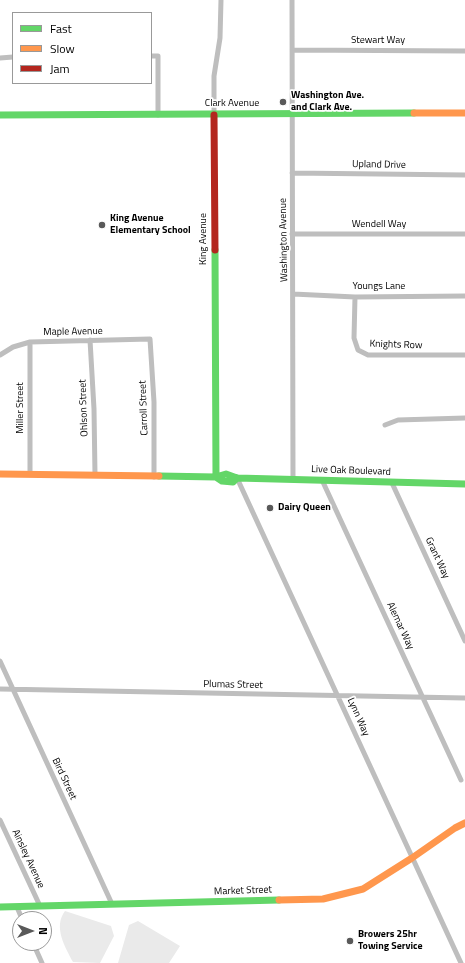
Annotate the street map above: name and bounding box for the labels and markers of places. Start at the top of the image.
place label: Washington Ave. and Clark Ave. [291,90,364,114]
marker: Washington Ave. and Clark Ave. [278,97,288,107]
place label: King Avenue Elementary School [110,213,191,236]
marker: King Avenue Elementary School [97,220,107,230]
place label: Dairy Queen [278,502,331,514]
marker: Dairy Queen [265,503,275,513]
place label: Browers 25hr Towing Service [358,929,423,952]
marker: Browers 25hr Towing Service [345,936,355,946]

